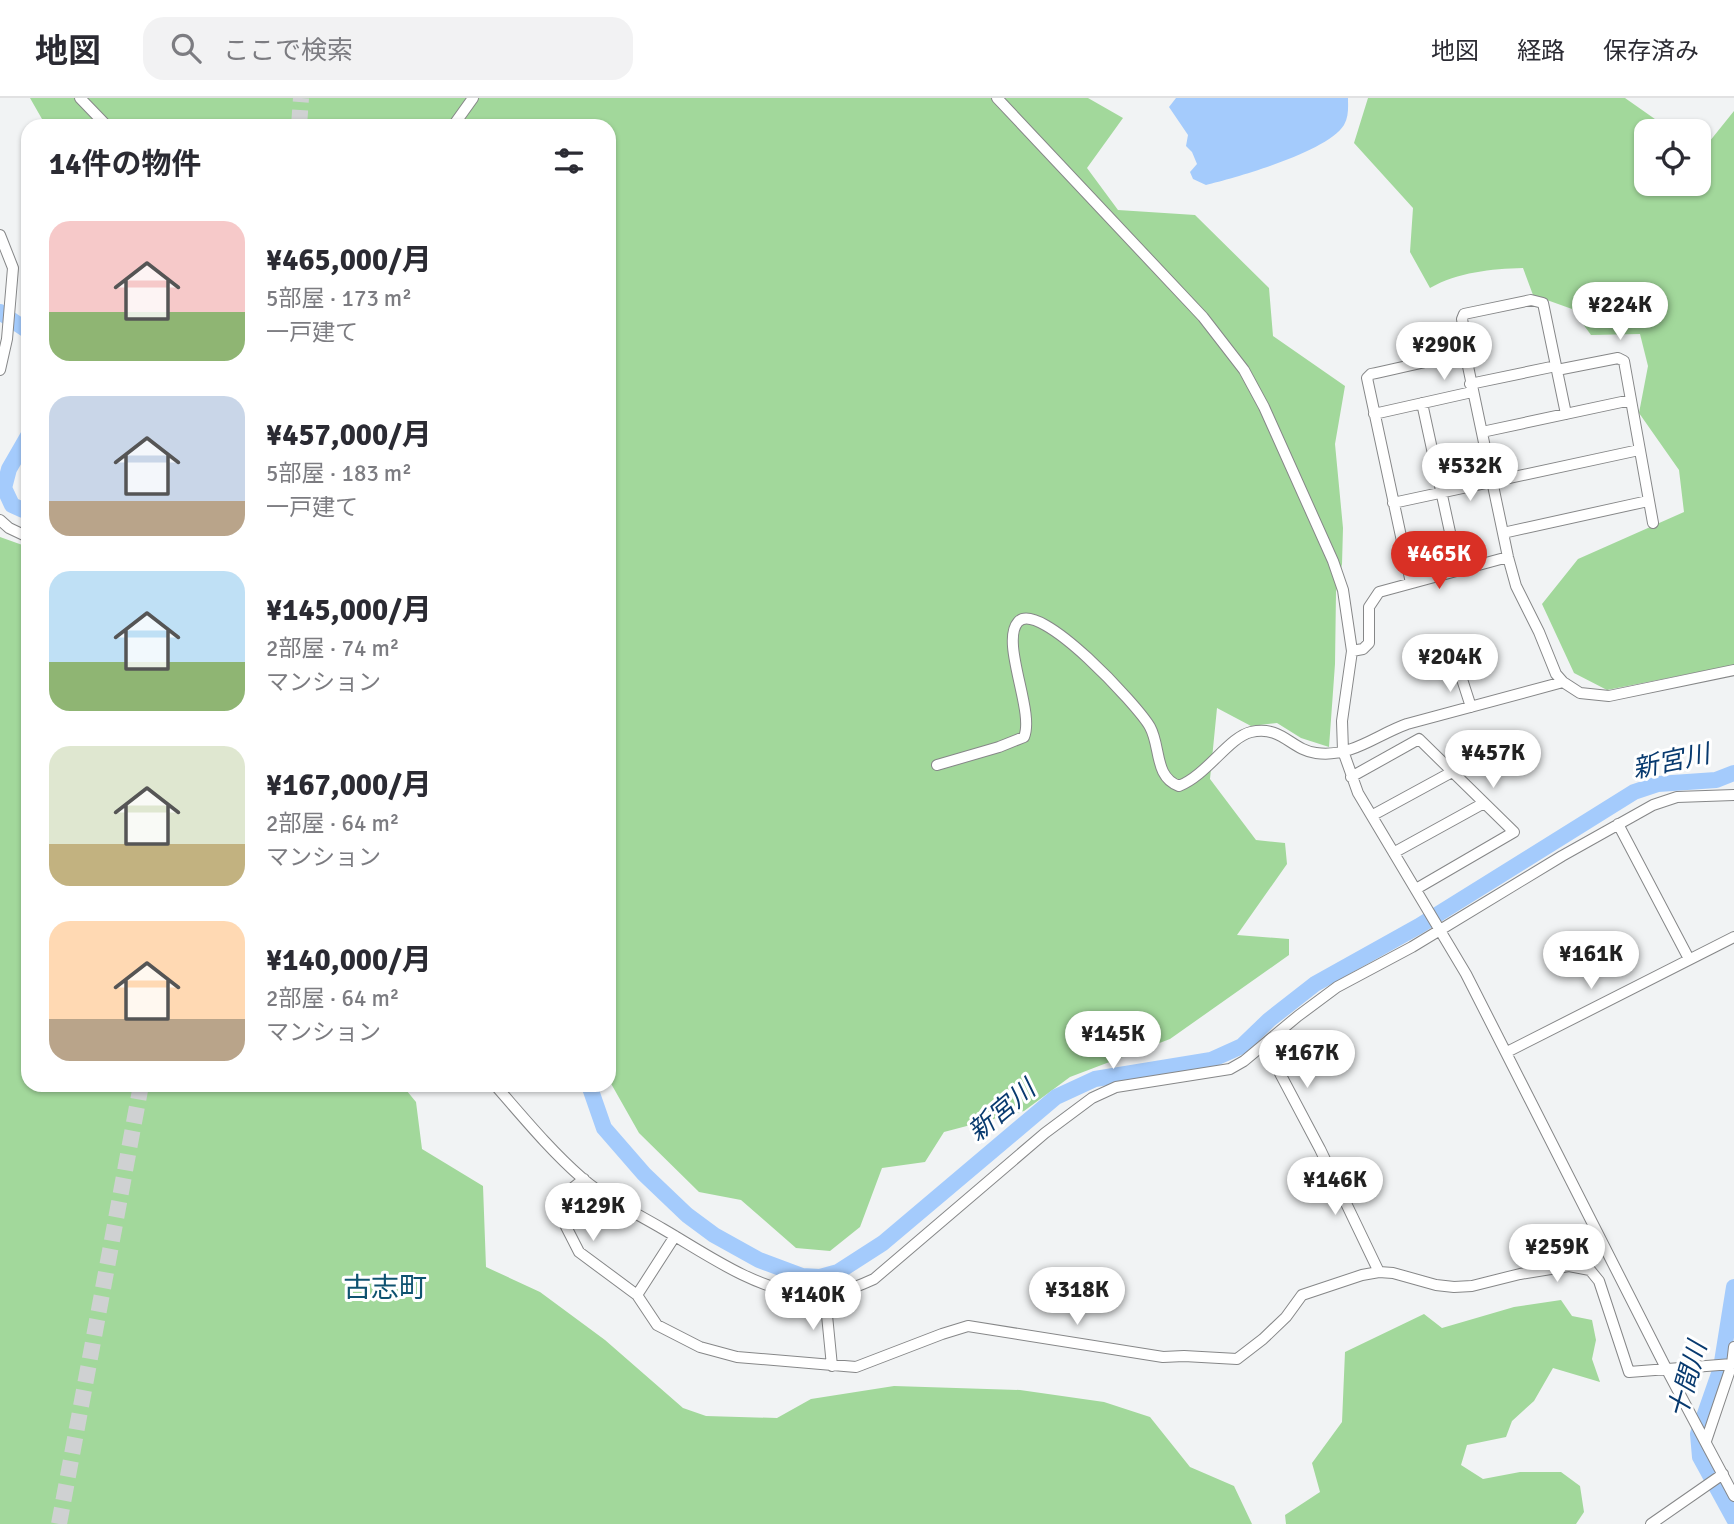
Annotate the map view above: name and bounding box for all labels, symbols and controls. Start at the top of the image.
search box [143,17,633,80]
icon: search [167,29,205,67]
text: 地図 [35,31,101,72]
text: ここで検索 [223,35,353,67]
text: 地図 [1431,36,1479,66]
text: 経路 [1517,36,1565,66]
text: 保存済み [1603,36,1699,66]
map controls [1634,119,1711,196]
button: locate [1634,119,1711,196]
icon: filters [550,142,588,180]
text: 14件の物件 [49,146,201,183]
text: ¥465,000/月 [266,242,432,279]
icon: home [105,249,189,333]
pin: ¥224K [1571,282,1669,342]
text: 5部屋 · 173 m² [266,284,412,313]
text: ¥224K [1588,290,1652,319]
text: 一戸建て [266,318,358,347]
pin: ¥290K [1395,322,1493,382]
text: ¥290K [1412,330,1476,359]
text: ¥457,000/月 [266,417,432,454]
icon: home [105,424,189,508]
pin: ¥532K [1421,444,1519,503]
text: ¥532K [1438,451,1502,480]
text: 5部屋 · 183 m² [266,459,412,488]
text: 一戸建て [266,493,358,522]
pin: ¥465K [1390,532,1488,591]
text: ¥465K [1407,539,1471,568]
text: ¥145,000/月 [266,592,432,629]
icon: home [105,599,189,683]
text: 2部屋 · 74 m² [266,634,399,663]
pin: ¥204K [1401,634,1499,694]
text: ¥204K [1418,642,1482,671]
text: マンション [266,668,381,697]
pin: ¥457K [1444,730,1542,790]
text: ¥457K [1461,738,1525,767]
water label: 新宮川 [1630,738,1715,786]
text: ¥167,000/月 [266,767,432,804]
icon: home [105,774,189,858]
text: 2部屋 · 64 m² [266,809,399,838]
text: マンション [266,843,381,872]
pin: ¥161K [1542,932,1640,991]
text: ¥161K [1559,939,1623,968]
text: ¥140,000/月 [266,942,432,979]
icon: home [105,949,189,1033]
text: 2部屋 · 64 m² [266,984,399,1013]
pin: ¥145K [1064,1012,1162,1071]
text: マンション [266,1018,381,1047]
text: ¥145K [1081,1019,1145,1048]
pin: ¥167K [1258,1030,1356,1090]
text: ¥167K [1275,1038,1339,1067]
water label: 新宮川 [962,1072,1044,1148]
pin: ¥146K [1286,1158,1384,1217]
text: ¥146K [1303,1165,1367,1194]
pin: ¥129K [544,1184,642,1243]
text: ¥129K [561,1191,625,1220]
pin: ¥259K [1508,1224,1606,1284]
text: ¥259K [1525,1232,1589,1261]
pin: ¥318K [1028,1268,1126,1327]
district label: 古志町 [343,1271,427,1305]
pin: ¥140K [764,1272,862,1332]
text: ¥318K [1045,1275,1109,1304]
text: ¥140K [781,1280,845,1309]
water label: 十間川 [1662,1335,1715,1422]

